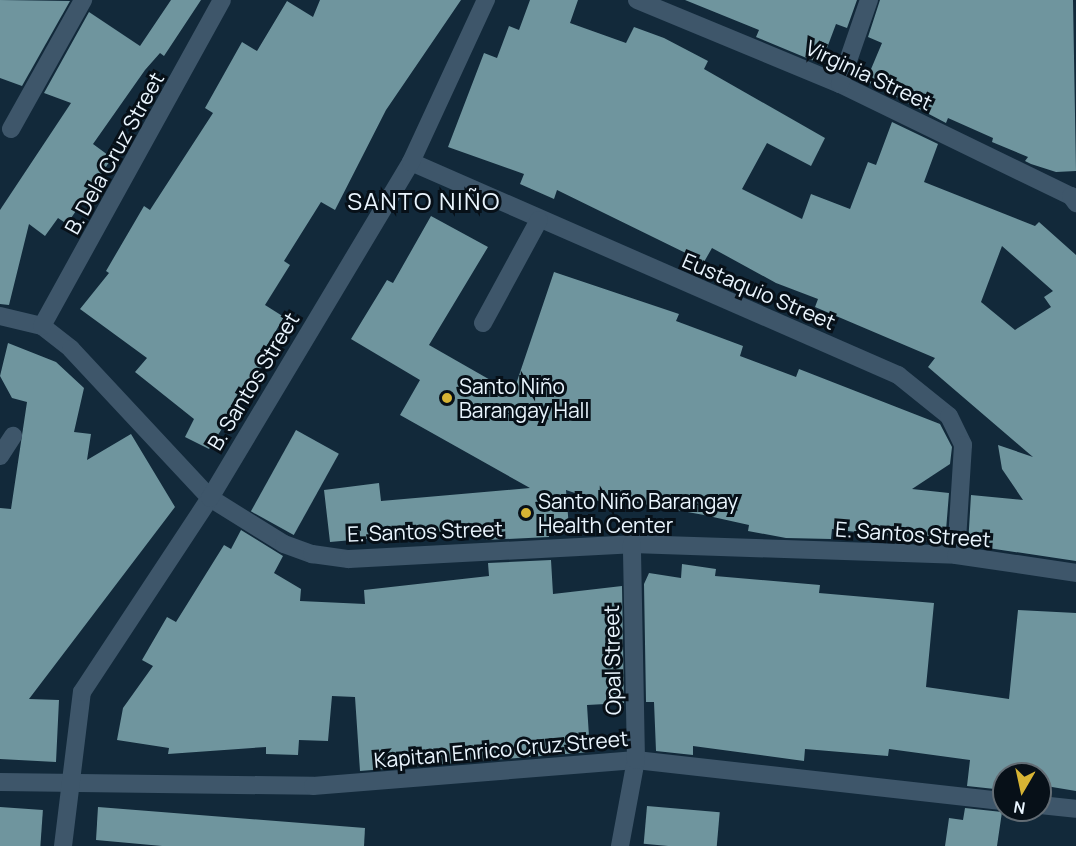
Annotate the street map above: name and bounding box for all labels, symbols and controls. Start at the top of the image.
street label: Virginia Street [802,35,936,115]
street label: B. Dela Cruz Street [59,68,169,238]
district label: SANTO NIÑO [347,187,501,215]
street label: Eustaquio Street [679,247,839,335]
street label: B. Santos Street [202,308,304,454]
place label: Santo Niño Barangay Hall [459,373,589,423]
marker: Santo Niño Barangay Hall [440,391,454,405]
place label: Santo Niño Barangay Health Center [538,488,738,538]
marker: Santo Niño Barangay Health Center [519,506,533,520]
street label: E. Santos Street [347,516,503,546]
street label: E. Santos Street [834,516,992,552]
street label: Opal Street [598,605,626,715]
street label: Kapitan Enrico Cruz Street [373,725,629,773]
north arrow [992,762,1052,822]
text: N [1012,796,1027,820]

